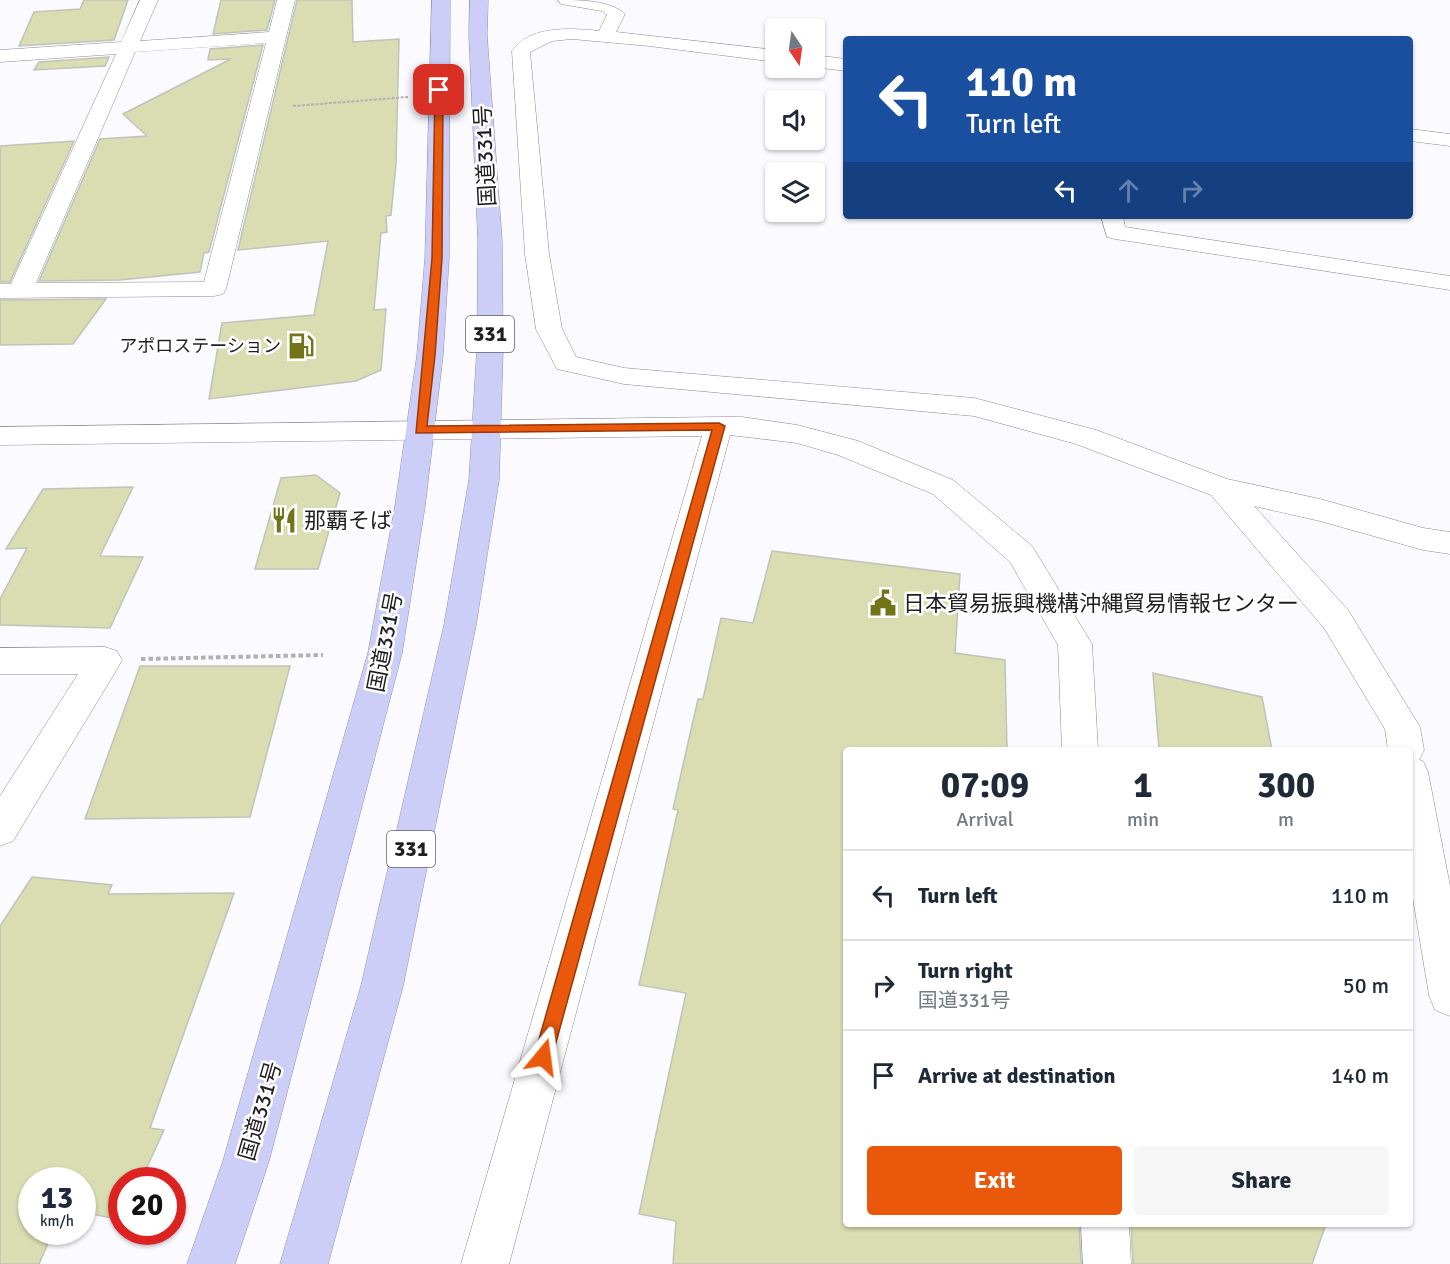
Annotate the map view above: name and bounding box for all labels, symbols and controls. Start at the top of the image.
north arrow [765,18,825,78]
map controls [765,18,825,222]
text: 110 m [966,57,1077,108]
icon: left [867,60,945,138]
pin [413,64,464,115]
icon: arrive [422,73,455,106]
button: sound [765,90,825,150]
street label: 国道331号 [469,105,501,207]
text: Turn left [966,108,1061,141]
button: layers [765,162,825,222]
icon: left [1049,174,1082,207]
icon: ahead [1112,174,1145,207]
icon: right [1175,174,1208,207]
road number: 331 [466,316,514,352]
fuel station icon: アポロステーション [286,331,316,361]
place label: アポロステーション [119,335,281,357]
restaurant icon: 那覇そば [269,505,299,535]
place label: 那覇そば [304,507,392,534]
public building icon: 日本貿易振興機構沖縄貿易情報センター [868,588,898,618]
street label: 国道331号 [362,590,408,694]
place label: 日本貿易振興機構沖縄貿易情報センター [903,590,1299,617]
text: 07:09 [941,763,1029,808]
text: 1 [1133,763,1153,808]
text: 300 [1257,763,1315,808]
text: Arrival [956,807,1014,832]
text: min [1127,807,1159,832]
text: m [1278,807,1294,832]
road number: 331 [387,831,435,867]
icon: left [867,879,900,912]
text: Turn left [918,882,998,909]
text: 110 m [1331,882,1389,909]
text: Turn right [918,957,1013,984]
icon: right [867,969,900,1002]
text: 50 m [1343,972,1389,999]
text: 国道331号 [918,988,1010,1013]
position arrow [511,1025,575,1089]
street label: 国道331号 [233,1058,287,1164]
icon: arrive [867,1059,900,1092]
text: Arrive at destination [918,1062,1115,1089]
text: 140 m [1331,1062,1389,1089]
button: Exit [867,1146,1122,1215]
button: Share [1134,1146,1389,1215]
speed limit sign: 20 [108,1167,186,1245]
text: 13 [41,1180,73,1217]
text: km/h [40,1212,74,1230]

